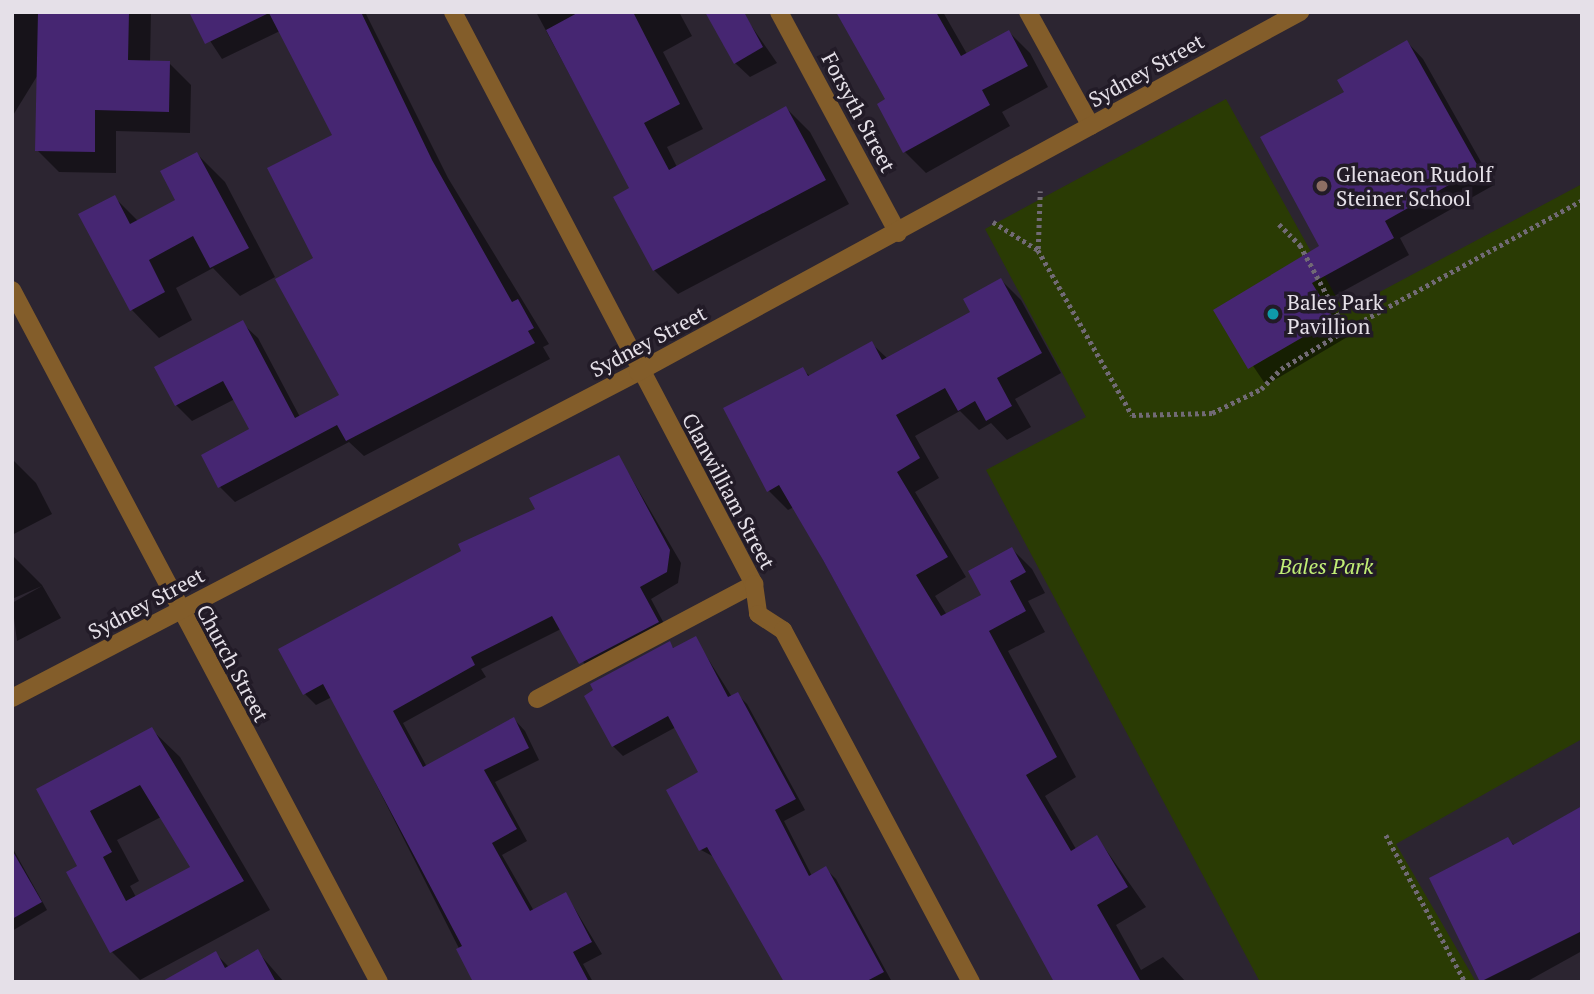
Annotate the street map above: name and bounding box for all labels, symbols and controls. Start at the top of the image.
street label: Sydney Street [1084,28,1208,112]
street label: Forsyth Street [817,48,901,176]
place label: Glenaeon Rudolf Steiner School [1336,161,1492,211]
marker: Glenaeon Rudolf Steiner School [1314,178,1330,194]
place label: Bales Park Pavillion [1287,289,1384,339]
street label: Sydney Street [586,300,710,382]
marker: Bales Park Pavillion [1265,306,1281,322]
street label: Clanwilliam Street [677,409,781,573]
park label: Bales Park [1279,553,1373,579]
street label: Sydney Street [84,562,208,644]
street label: Church Street [192,600,274,726]

